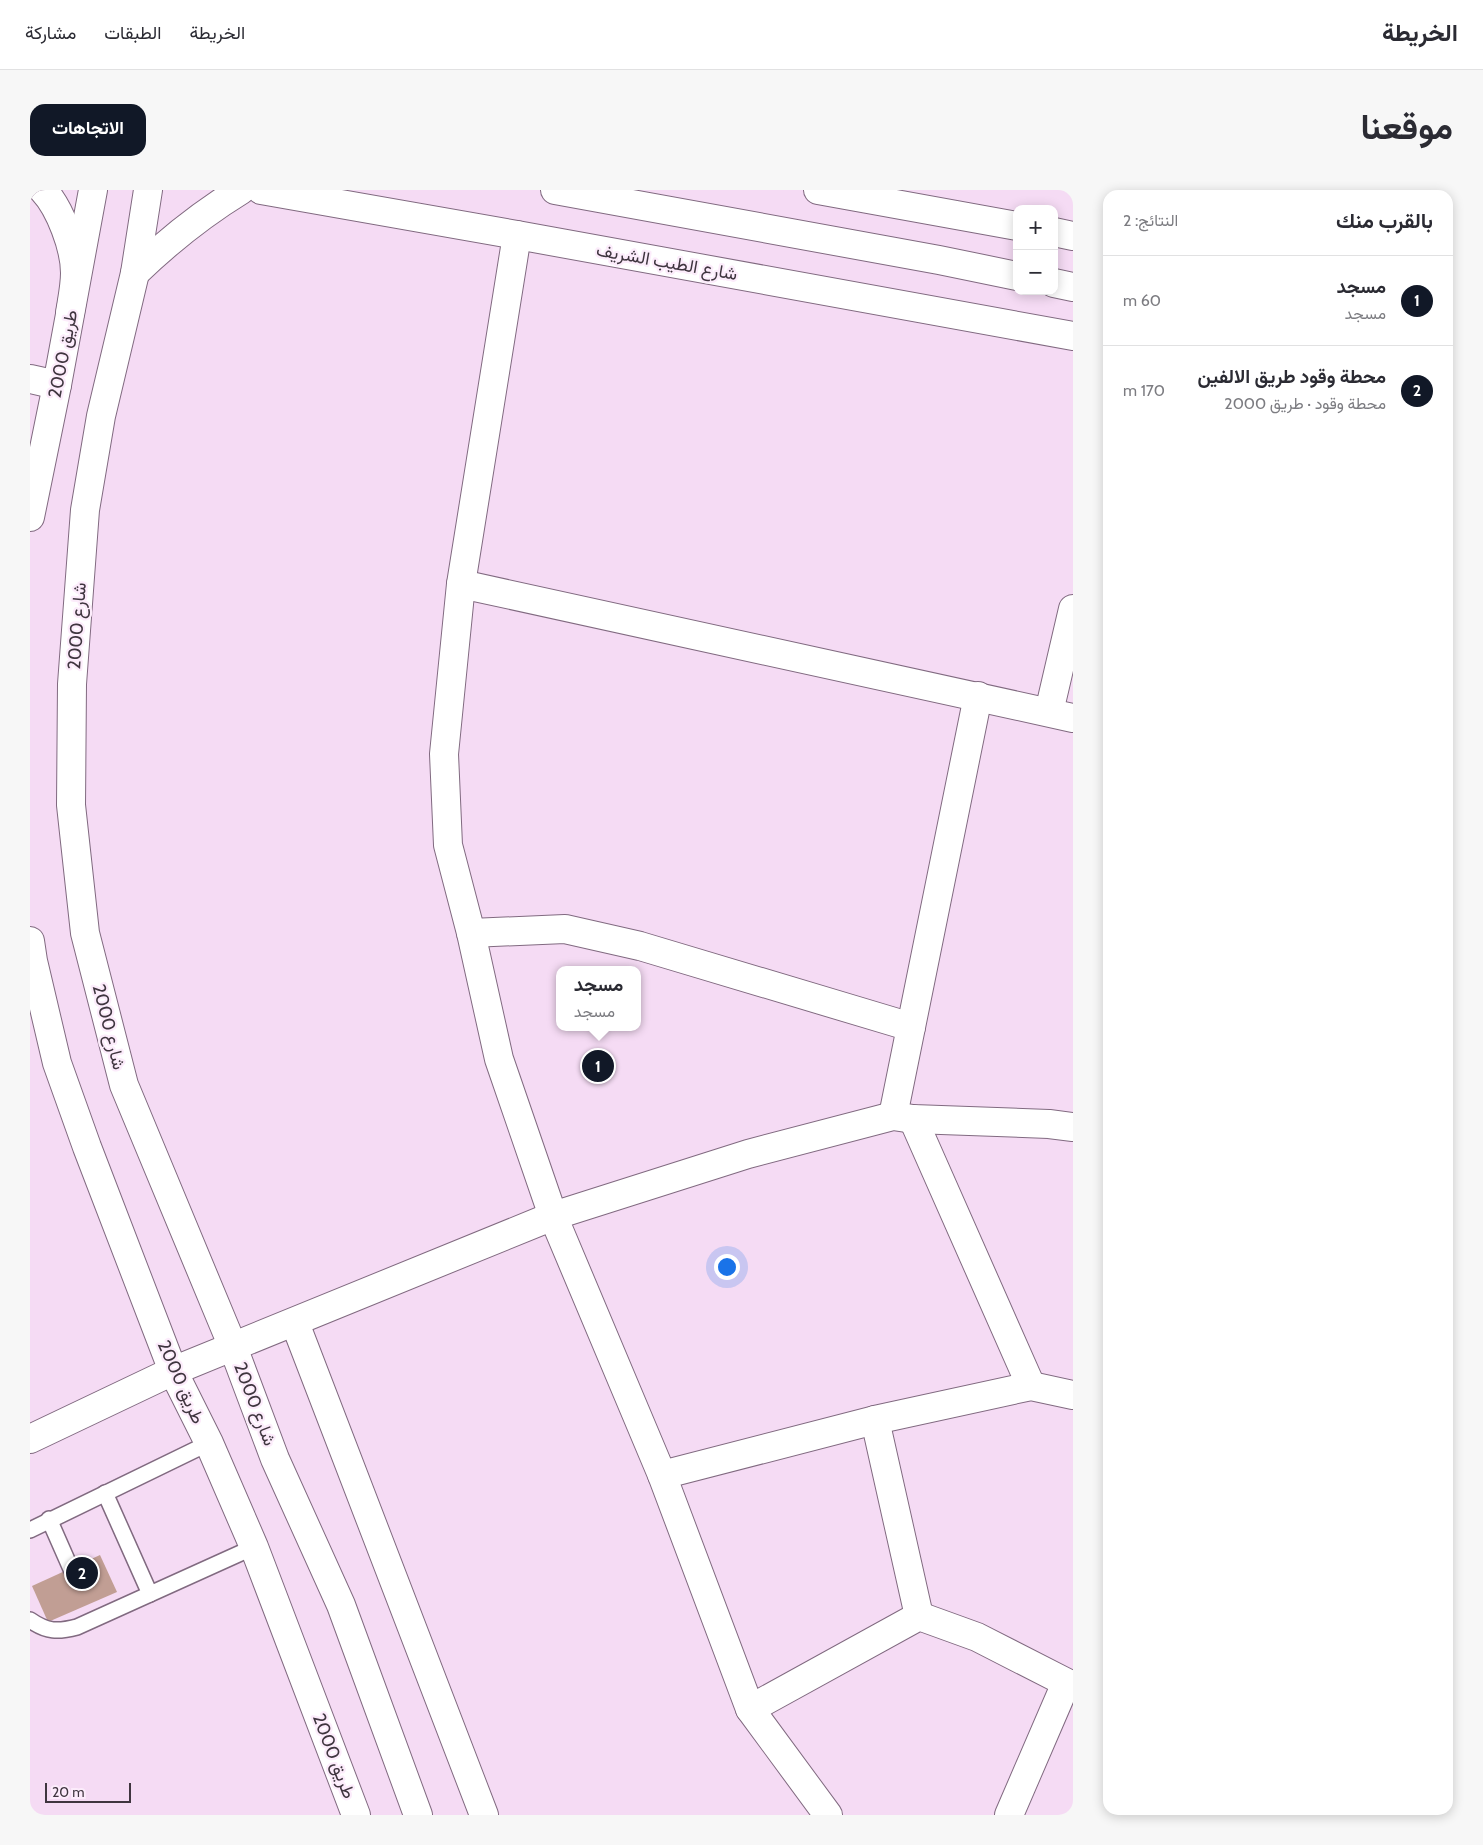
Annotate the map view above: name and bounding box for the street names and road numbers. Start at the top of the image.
street label: شارع الطيب الشريف [595,239,739,286]
street label: طريق 2000 [44,308,82,400]
street label: شارع 2000 [63,582,92,670]
street label: شارع 2000 [87,982,130,1072]
street label: طريق 2000 [153,1337,209,1427]
street label: شارع 2000 [228,1359,281,1449]
street label: طريق 2000 [308,1710,360,1802]

